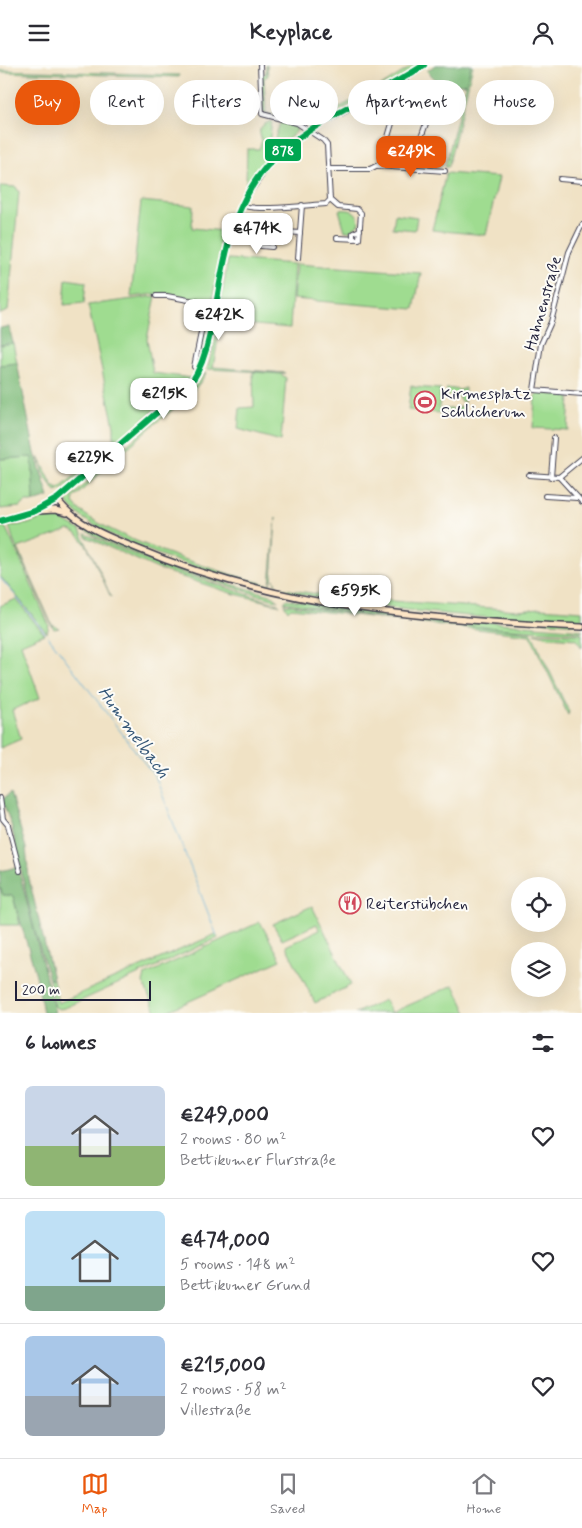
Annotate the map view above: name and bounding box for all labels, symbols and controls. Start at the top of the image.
icon: menu [25,19,53,47]
text: Keyplace [250,19,332,47]
icon: person [529,19,557,47]
chip: Buy [15,80,80,125]
chip: Rent [90,80,164,125]
chip: Filters [174,80,260,125]
chip: New [270,80,338,125]
chip: Apartment [348,80,466,125]
chip: House [476,80,554,125]
pin: €249K [376,135,446,178]
line badge: 878 [264,138,302,162]
text: €249K [387,141,435,162]
text: 878 [272,142,294,160]
pin: €474K [222,213,292,255]
text: €474K [233,218,281,239]
street label: Hahnenstraße [520,254,567,353]
pin: €242K [184,299,254,341]
text: €242K [195,304,243,325]
pin: €215K [129,377,199,420]
text: €215K [141,383,187,404]
place label: Kirmesplatz Schlicherum [441,384,531,423]
sports icon: Kirmesplatz Schlicherum [413,390,437,414]
pin: €229K [55,441,125,484]
text: €229K [67,447,113,468]
pin: €595K [320,575,390,617]
text: €595K [330,580,380,601]
water label: Hummelbach [92,682,175,784]
map controls [511,877,566,997]
button: locate [511,877,566,932]
restaurant icon: Reiterstübchen [338,891,362,915]
place label: Reiterstübchen [366,894,468,915]
button: layers [511,942,566,997]
scale bar [15,978,151,1001]
text: 200 m [22,981,60,999]
text: 6 homes [25,1029,96,1057]
icon: filters [529,1029,557,1057]
text: €249,000 [180,1101,269,1129]
icon: home [65,1106,125,1166]
icon: heart [529,1122,557,1150]
text: 2 rooms · 80 m² [180,1129,286,1150]
text: Bettikumer Flurstraße [180,1150,336,1171]
text: €474,000 [180,1226,270,1254]
icon: home [65,1231,125,1291]
icon: heart [529,1247,557,1275]
text: 5 rooms · 148 m² [180,1254,295,1275]
text: Bettikumer Grund [180,1275,310,1296]
text: €215,000 [180,1351,266,1379]
icon: home [65,1356,125,1416]
icon: heart [529,1372,557,1400]
text: 2 rooms · 58 m² [180,1379,286,1400]
text: Villestraße [180,1400,251,1421]
tab: Map [81,1470,109,1518]
tab: Saved [270,1470,305,1518]
tab: Home [467,1470,501,1518]

